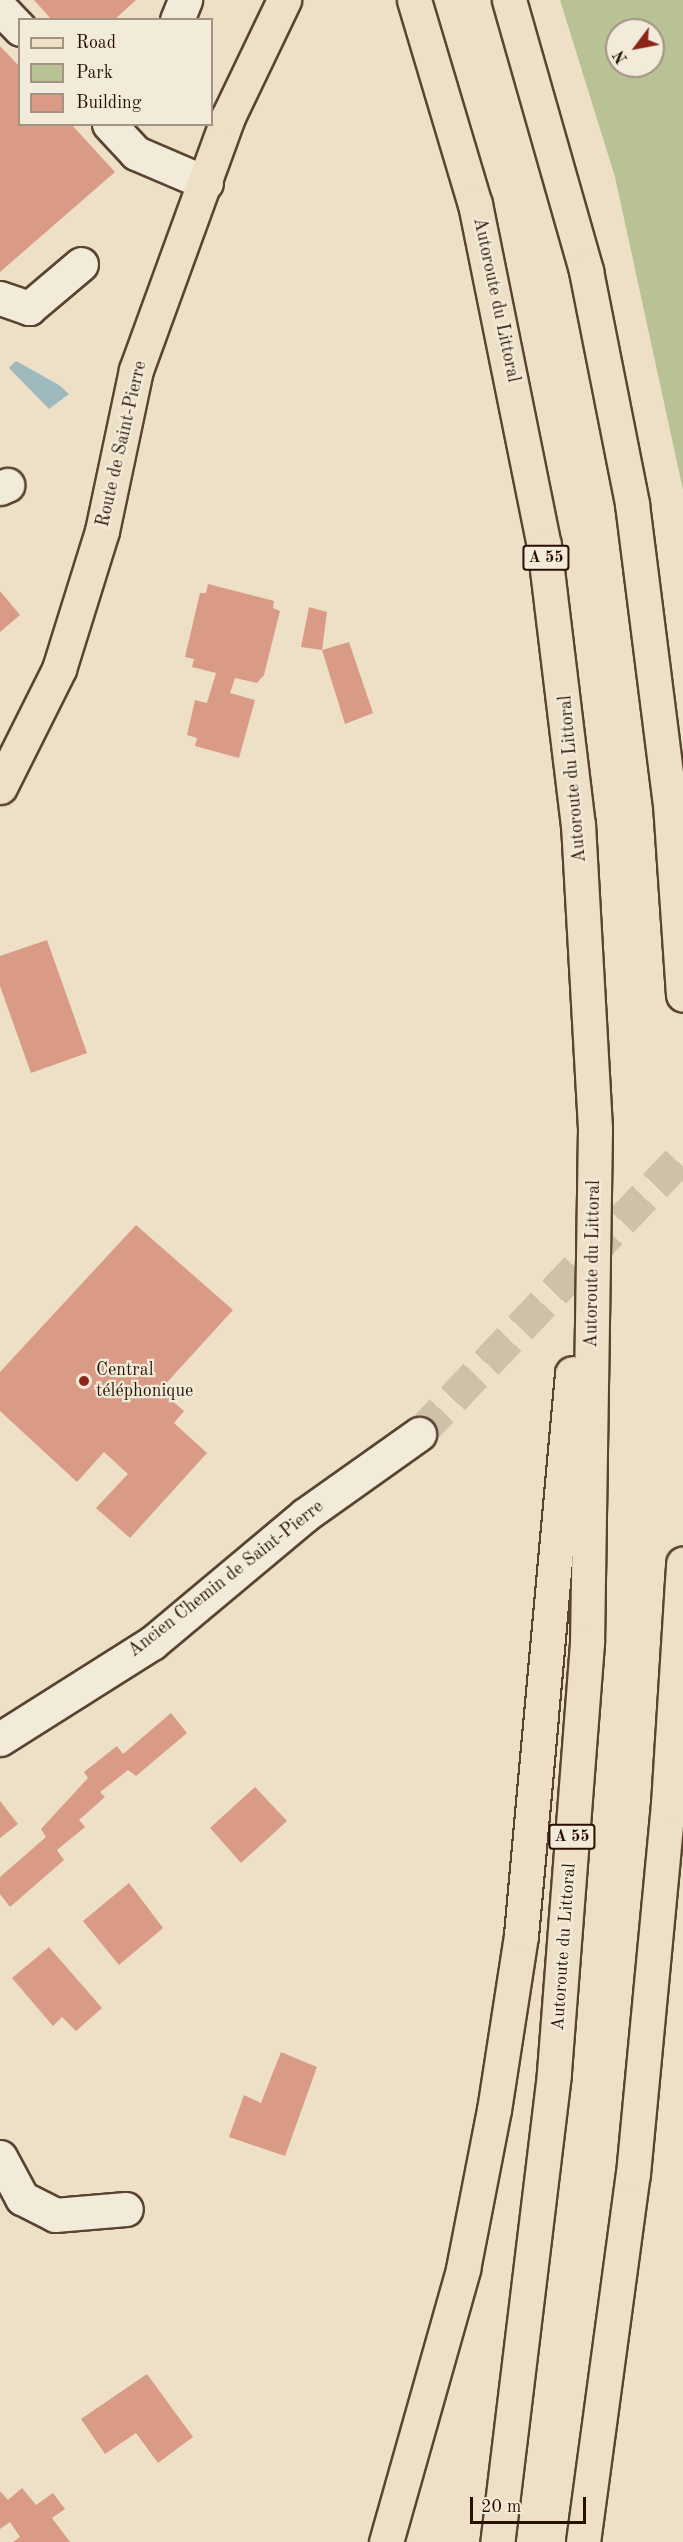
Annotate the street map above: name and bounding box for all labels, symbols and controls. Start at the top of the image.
legend [18,18,213,126]
north arrow [605,18,665,78]
text: Road [76,34,116,52]
text: N [611,47,631,66]
text: Park [76,64,113,82]
text: Building [76,94,141,112]
street label: Autoroute du Littoral [468,216,524,384]
street label: Route de Saint-Pierre [92,359,152,529]
road number: A 55 [522,545,570,571]
street label: Autoroute du Littoral [555,694,591,864]
street label: Autoroute du Littoral [581,1180,605,1348]
place label: Central téléphonique [96,1360,193,1402]
marker: Central téléphonique [77,1374,91,1388]
street label: Ancien Chemin de Saint-Pierre [124,1496,328,1662]
road number: A 55 [548,1824,596,1850]
street label: Autoroute du Littoral [547,1863,581,2031]
scale bar [473,2485,588,2523]
text: 20 m [481,2498,521,2516]

